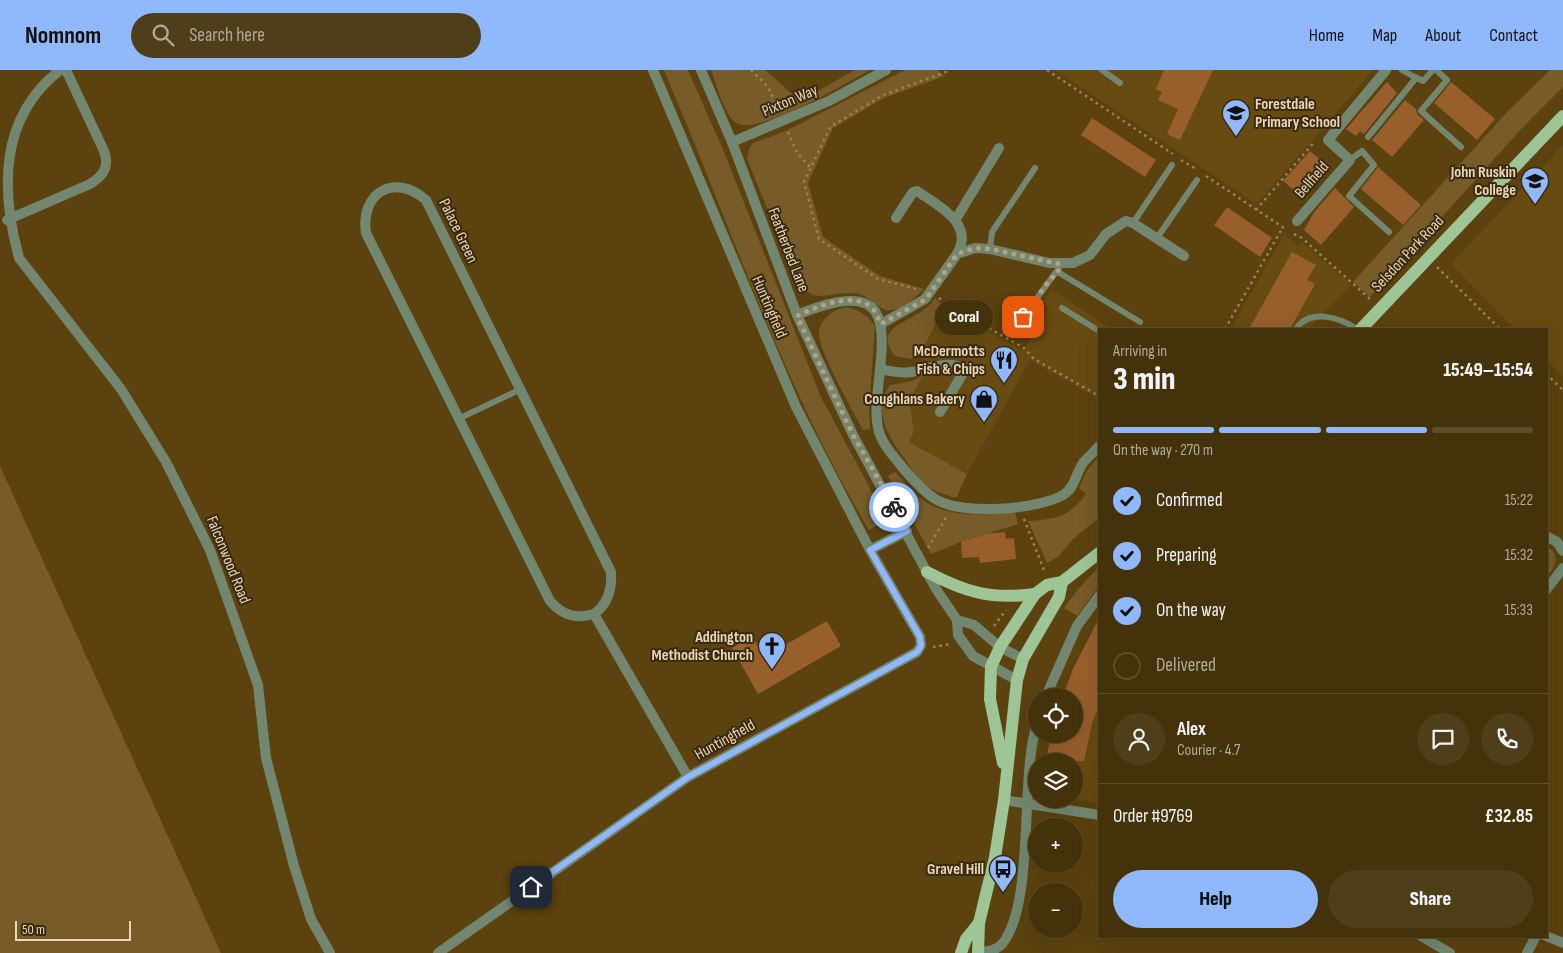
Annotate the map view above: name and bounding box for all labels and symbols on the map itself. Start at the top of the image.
street label: Pixton Way [759,81,821,121]
place label: Forestdale Primary School [1255,95,1340,132]
school or university icon: Forestdale Primary School [1221,98,1251,137]
street label: Bellfield [1291,158,1333,202]
place label: John Ruskin College [1450,163,1516,200]
school or university icon: John Ruskin College [1520,166,1550,205]
street label: Palace Green [434,196,482,266]
street label: Featherbed Lane [763,205,813,295]
street label: Selsdon Park Road [1368,212,1448,296]
street label: Huntingfield [747,273,791,341]
pin [1002,296,1044,338]
callout: Coral [936,300,993,334]
place label: McDermotts Fish & Chips [914,342,985,379]
restaurant icon: McDermotts Fish & Chips [989,345,1019,384]
shop icon: Coughlans Bakery [969,384,999,423]
place label: Coughlans Bakery [864,390,965,409]
courier [869,482,919,532]
street label: Falconwood Road [202,513,254,607]
place label: Addington Methodist Church [652,628,753,665]
church icon: Addington Methodist Church [757,631,787,670]
street label: Huntingfield [692,716,758,764]
bus stop icon: Gravel Hill [988,854,1018,893]
place label: Gravel Hill [927,860,984,879]
pin [510,866,552,908]
scale bar [15,918,131,941]

